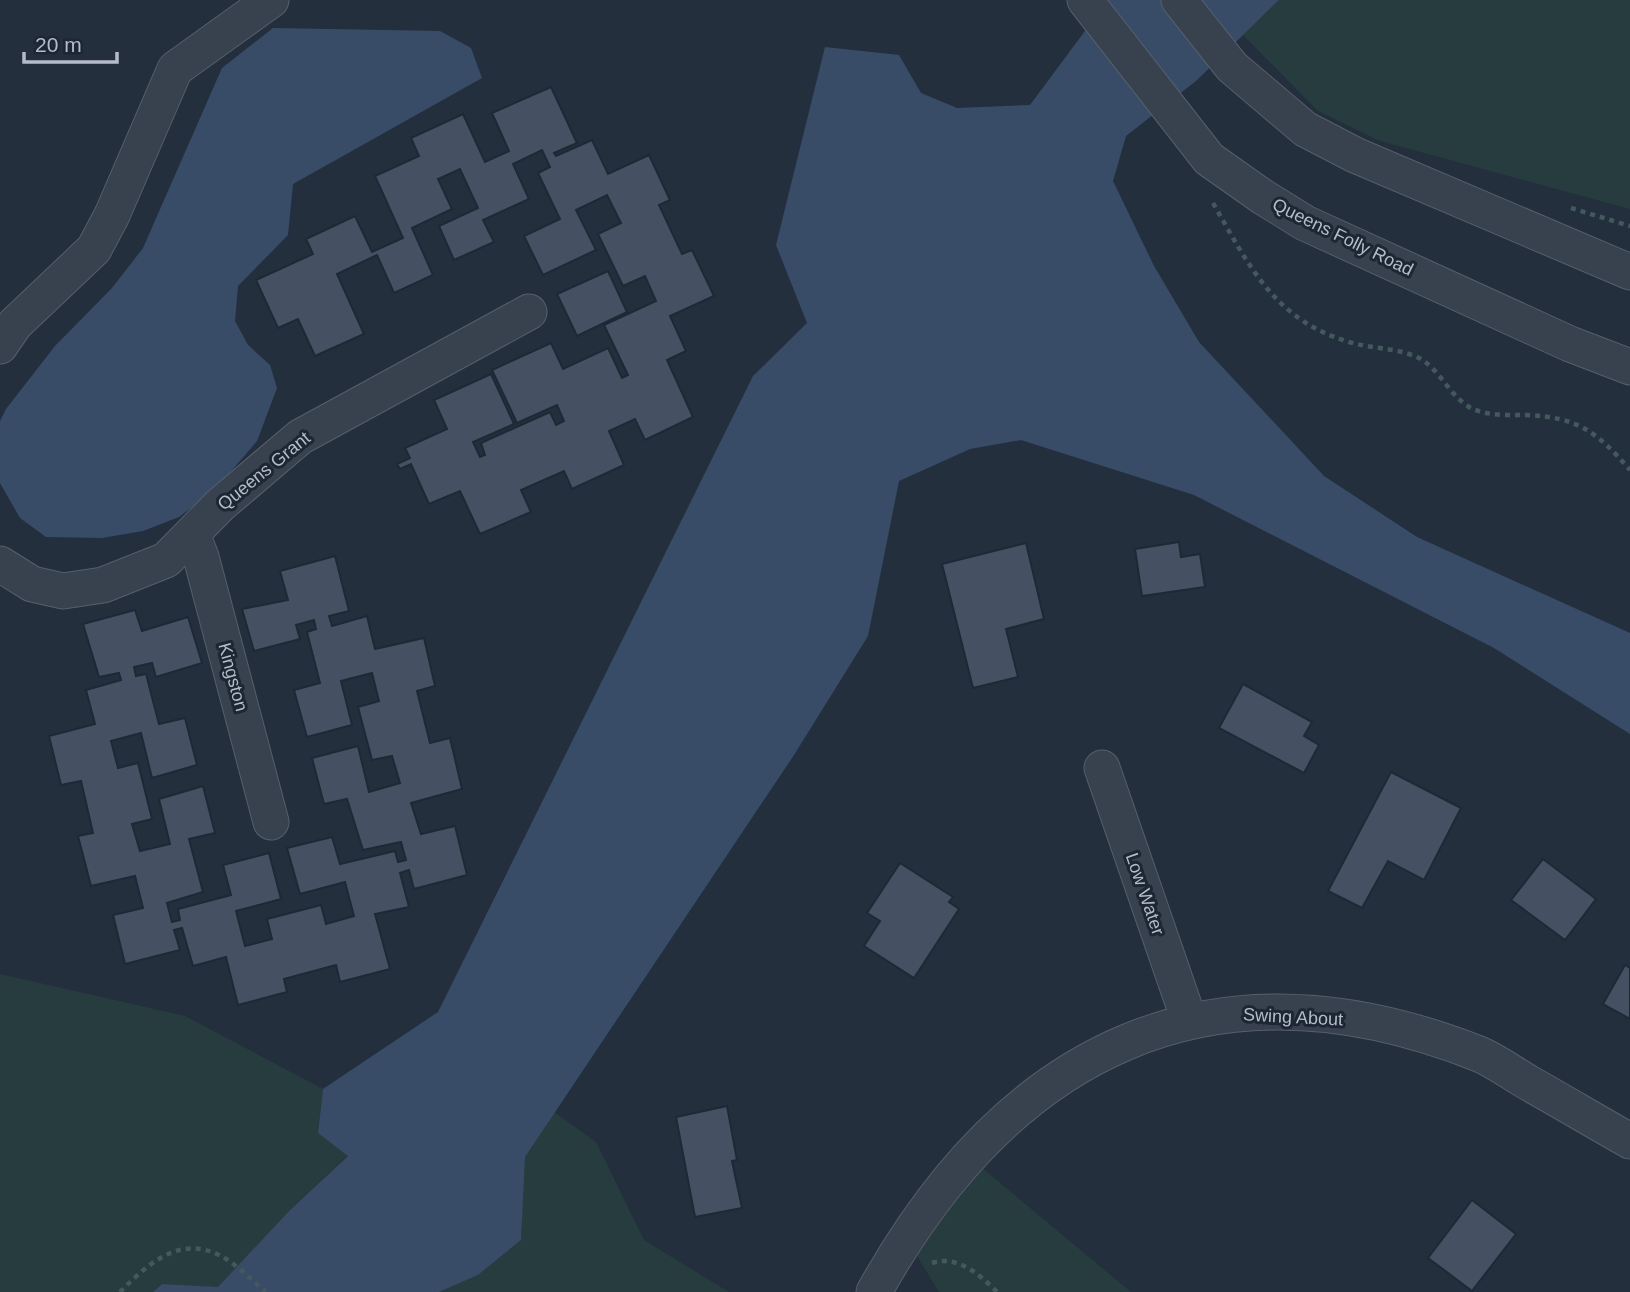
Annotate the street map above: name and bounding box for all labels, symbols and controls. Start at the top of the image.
scale bar [24,21,117,65]
text: 20 m [35,33,82,56]
street label: Queens Folly Road [1269,194,1417,280]
street label: Queens Grant [214,428,314,514]
street label: Kingston [214,641,252,713]
street label: Low Water [1122,850,1168,938]
street label: Swing About [1243,1004,1343,1030]

